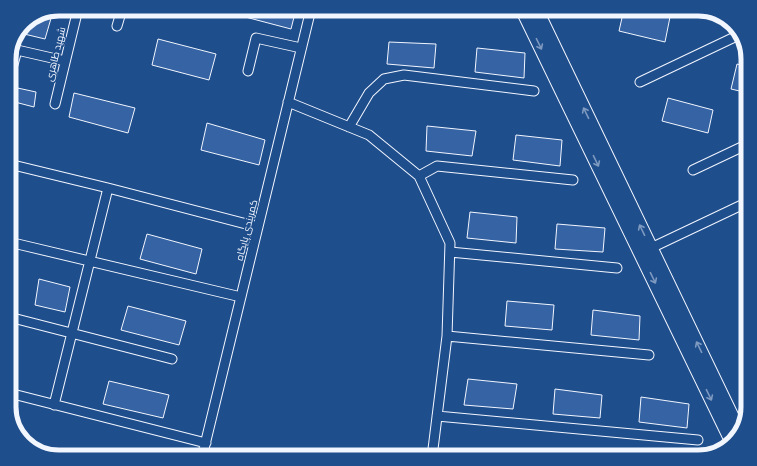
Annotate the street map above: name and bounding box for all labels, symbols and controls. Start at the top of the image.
street label: شهید طاهری [41,25,69,83]
one-way arrow [536,38,543,50]
one-way arrow [582,108,589,120]
one-way arrow [593,155,600,167]
street label: کمربندی پایگاه [232,198,261,262]
one-way arrow [638,225,645,237]
one-way arrow [650,272,657,284]
one-way arrow [695,342,702,354]
one-way arrow [706,389,713,401]

